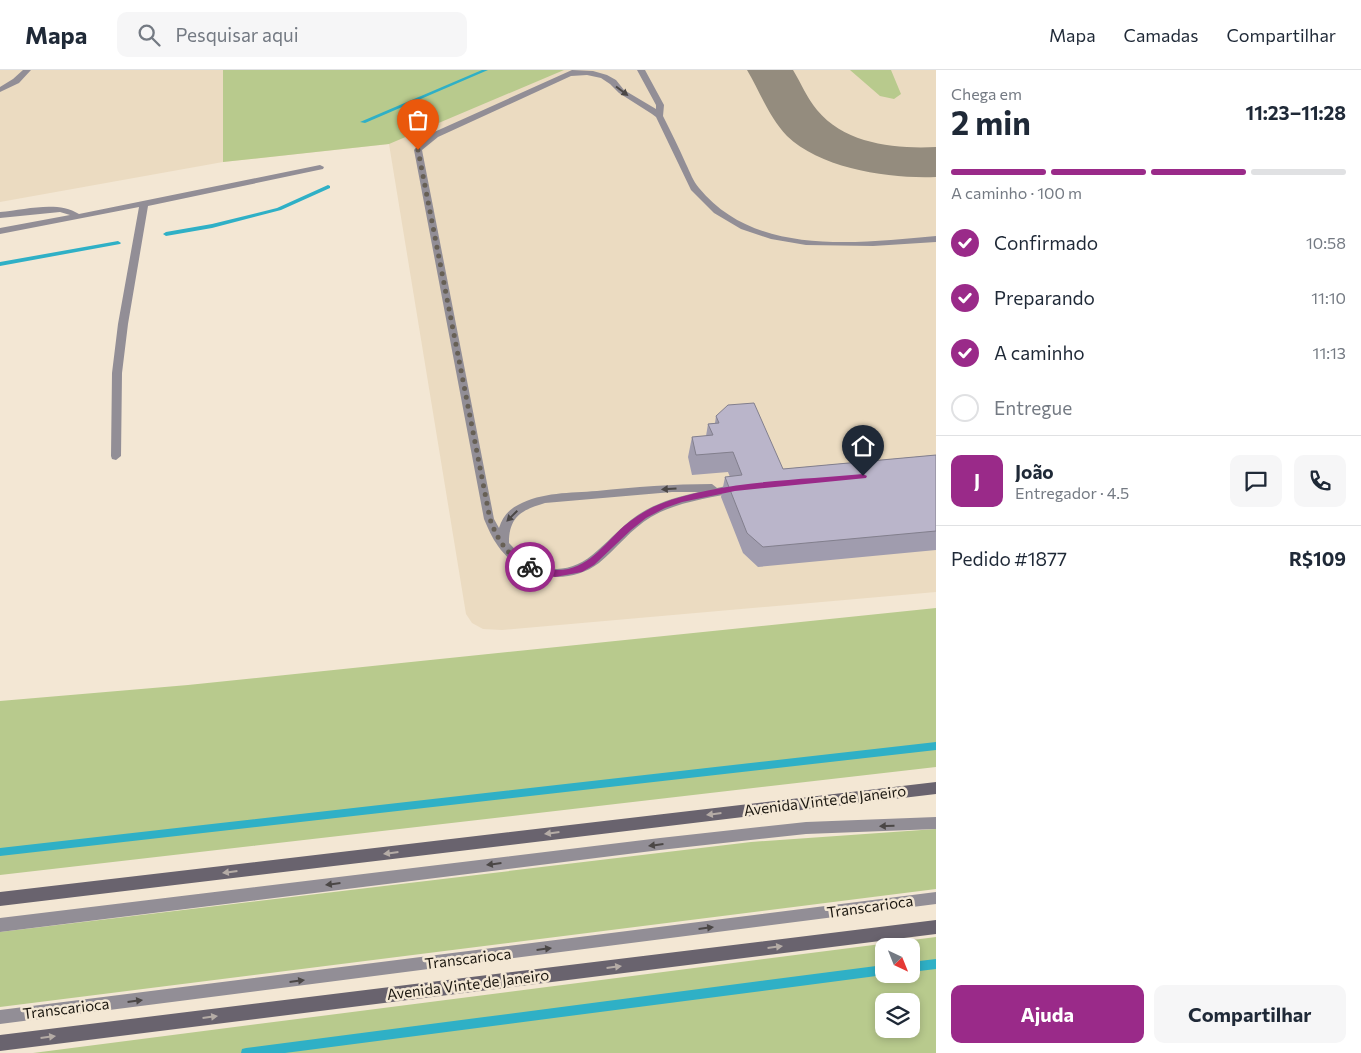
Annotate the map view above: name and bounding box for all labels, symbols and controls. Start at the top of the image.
search box [117,12,467,57]
text: Mapa [25,20,87,49]
icon: search [135,21,163,49]
text: Pesquisar aqui [175,23,299,46]
text: Mapa [1049,24,1096,46]
text: Camadas [1124,24,1198,46]
text: Compartilhar [1226,24,1336,46]
text: Chega em [951,84,1022,103]
one-way arrow [615,85,628,96]
pin [397,99,439,150]
text: 11:23–11:28 [1246,101,1346,124]
text: 2 min [951,102,1031,142]
icon: bag [404,106,432,134]
text: A caminho · 100 m [951,183,1082,202]
icon: check [951,229,979,257]
text: Confirmado [994,231,1098,254]
text: 10:58 [1306,233,1346,252]
icon: check [951,284,979,312]
text: Preparando [994,286,1095,309]
text: 11:10 [1311,288,1346,307]
icon: check [951,339,979,367]
text: A caminho [994,341,1085,364]
text: 11:13 [1313,343,1346,362]
text: Entregue [994,396,1072,419]
pin [842,425,884,476]
icon: home [849,432,877,460]
button: chat [1230,455,1282,507]
button: phone [1294,455,1346,507]
text: João [1015,460,1054,483]
text: J [974,469,980,492]
text: Entregador · 4.5 [1015,483,1129,502]
one-way arrow [661,485,677,493]
one-way arrow [506,510,518,522]
courier [505,542,555,592]
text: Pedido #1877 [951,547,1067,570]
text: R$109 [1289,547,1346,570]
icon: bike [516,553,544,581]
street label: Avenida Vinte de Janeiro [743,781,907,819]
one-way arrow [706,810,722,818]
one-way arrow [879,822,895,830]
one-way arrow [544,829,560,837]
one-way arrow [647,841,663,849]
one-way arrow [383,849,399,857]
one-way arrow [486,860,502,868]
one-way arrow [221,868,237,876]
one-way arrow [325,880,341,888]
street label: Transcarioca [826,891,914,921]
one-way arrow [698,924,714,932]
north arrow [875,938,920,982]
map controls [875,938,920,1038]
one-way arrow [768,942,784,950]
street label: Transcarioca [424,944,512,972]
one-way arrow [537,945,553,953]
one-way arrow [606,963,622,971]
street label: Avenida Vinte de Janeiro [386,965,550,1003]
one-way arrow [289,977,305,985]
button: Ajuda [951,985,1144,1043]
button: Compartilhar [1154,985,1346,1043]
button: layers [875,993,920,1038]
street label: Transcarioca [22,994,110,1022]
one-way arrow [128,997,144,1005]
one-way arrow [202,1013,218,1021]
one-way arrow [41,1033,57,1041]

